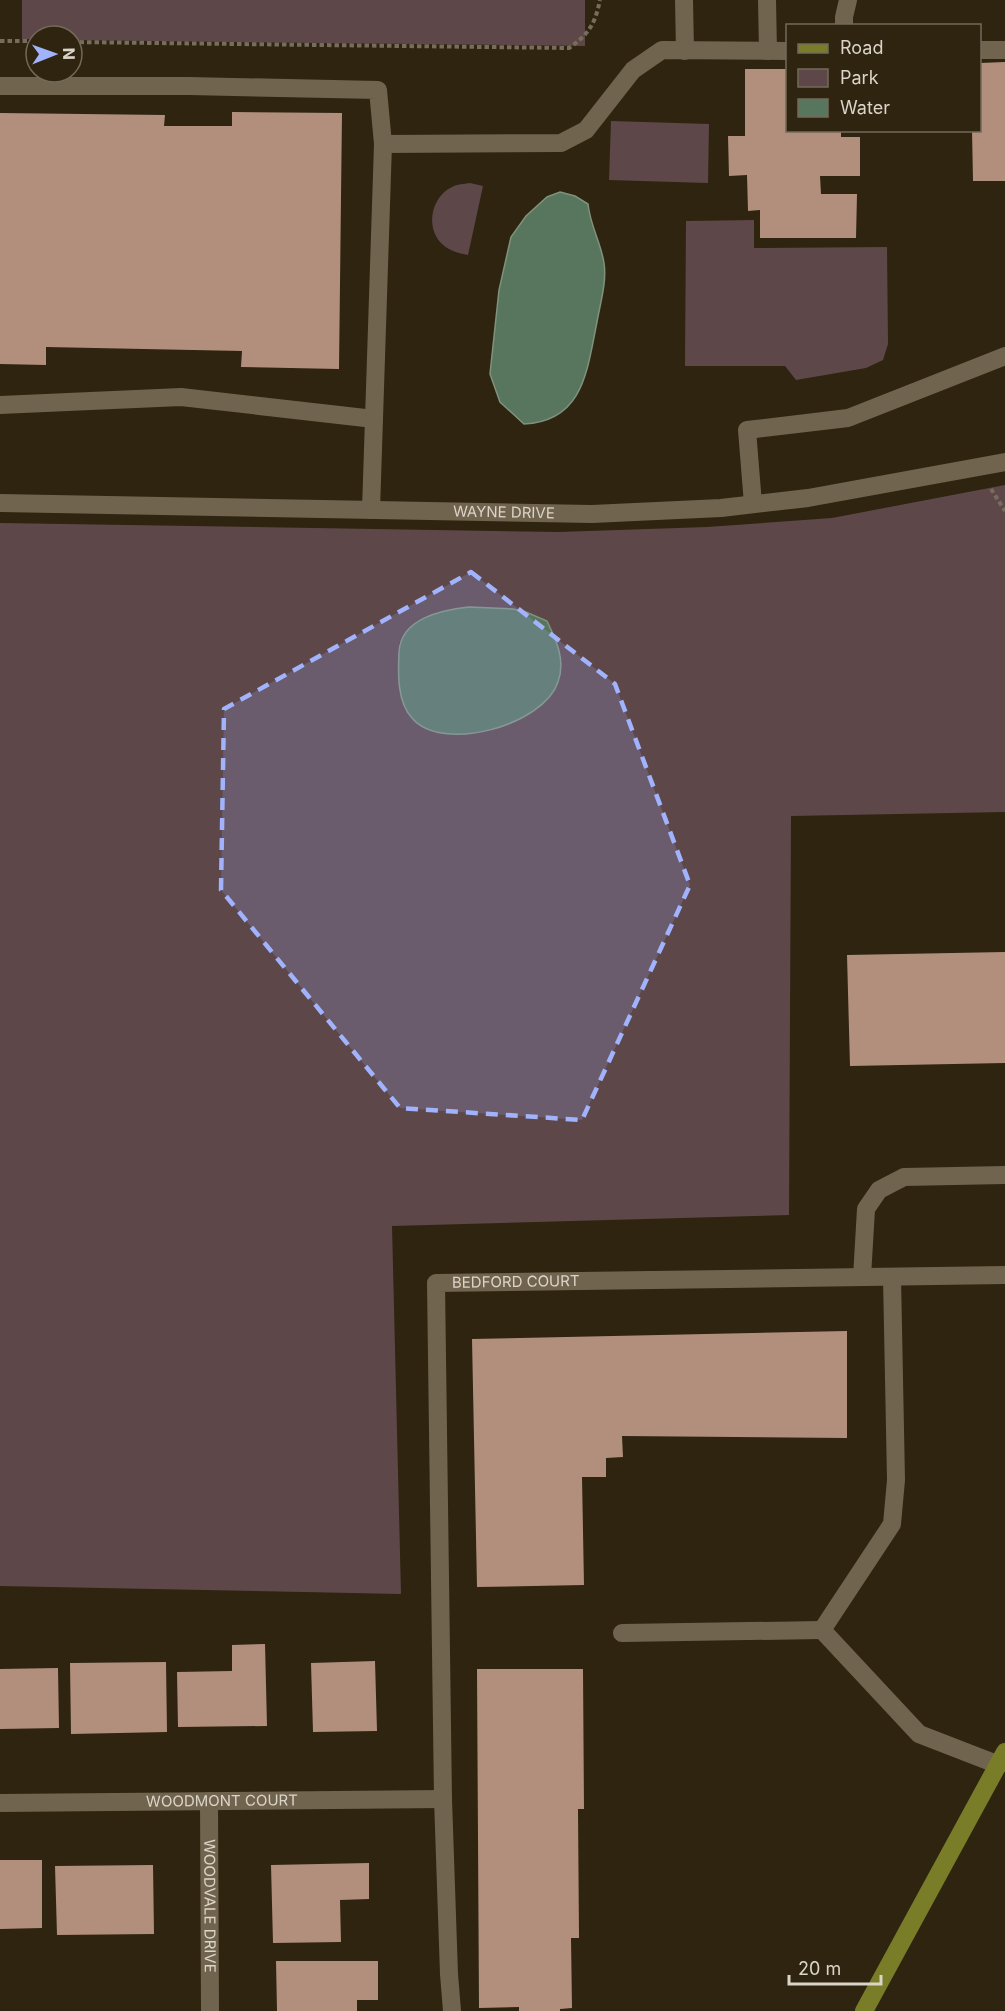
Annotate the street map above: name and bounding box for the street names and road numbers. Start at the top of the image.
street label: WAYNE DRIVE [453,501,555,522]
street label: BEDFORD COURT [452,1271,580,1292]
street label: WOODMONT COURT [146,1790,298,1811]
street label: WOODVALE DRIVE [200,1839,220,1973]

